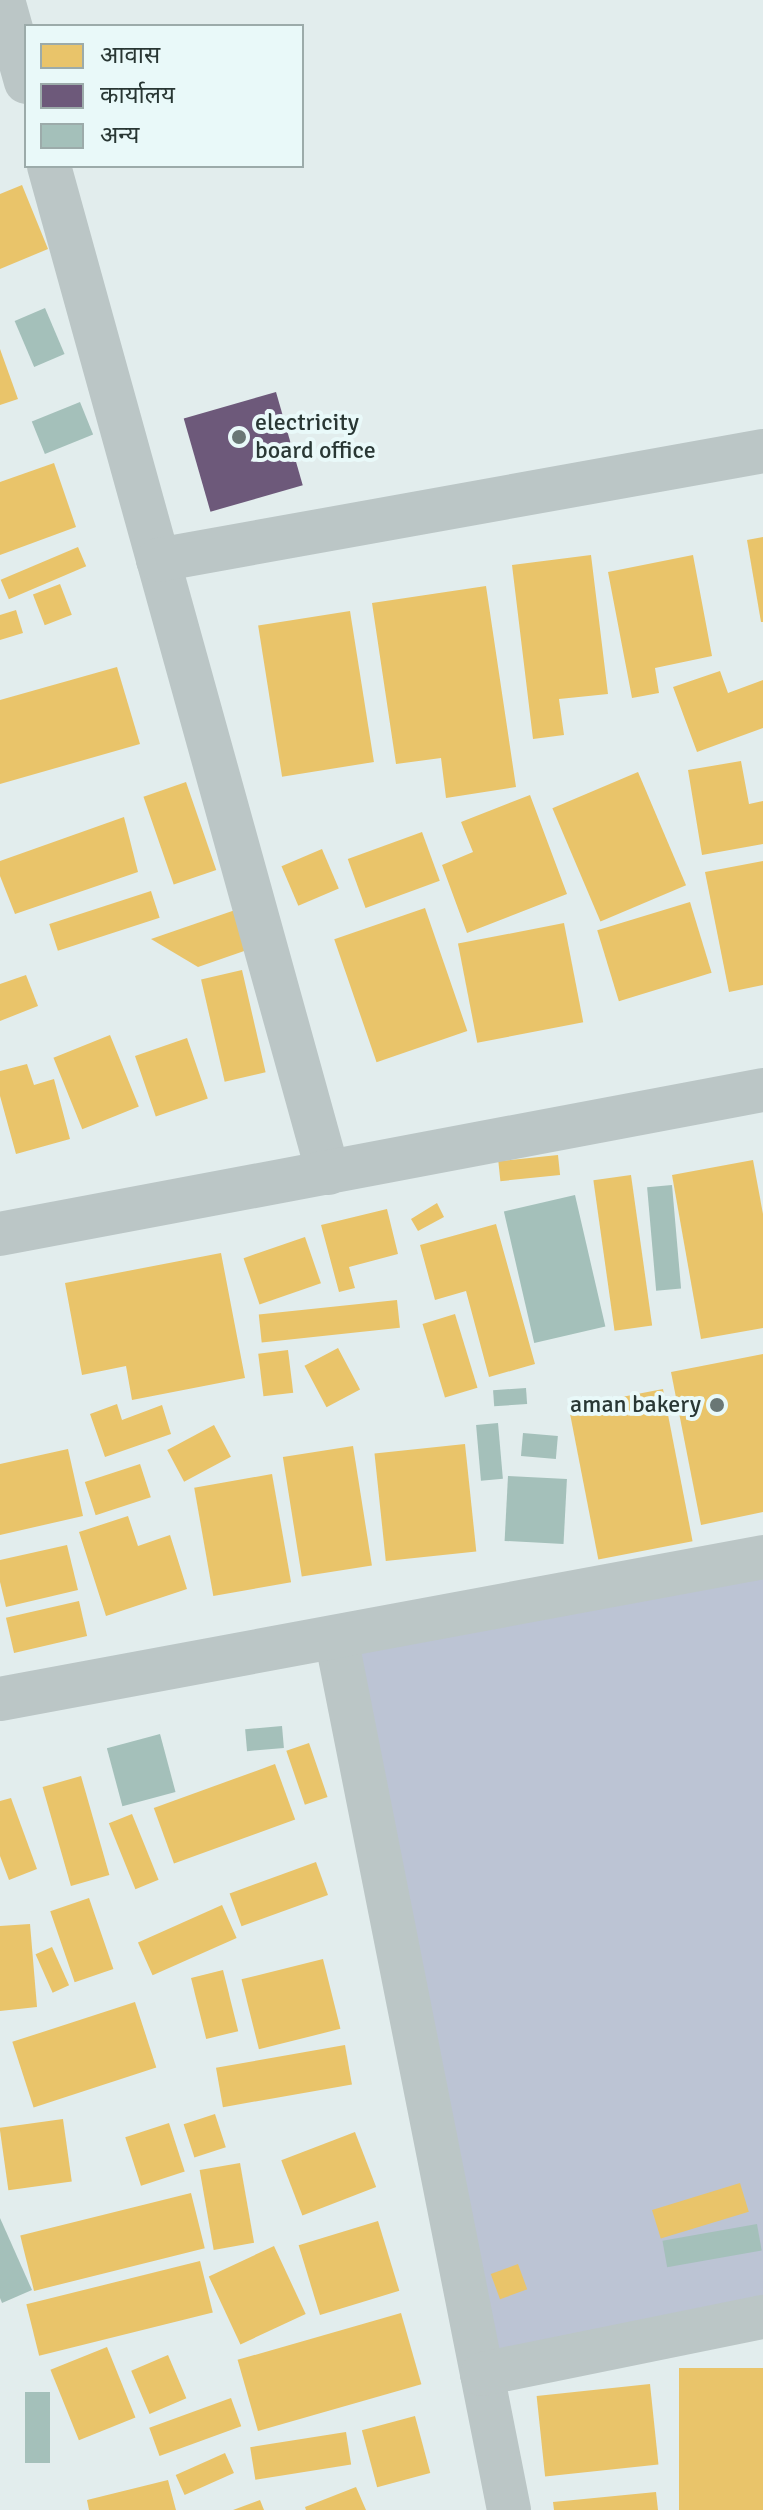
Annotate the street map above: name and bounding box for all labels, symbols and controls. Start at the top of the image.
legend [24,24,304,168]
text: आवास [100,40,160,70]
text: कार्यालय [100,80,175,110]
text: अन्य [100,120,139,150]
place label: electricity board office [255,409,376,465]
marker: electricity board office [230,428,248,446]
place label: aman bakery [570,1391,701,1419]
marker: aman bakery [708,1396,726,1414]

